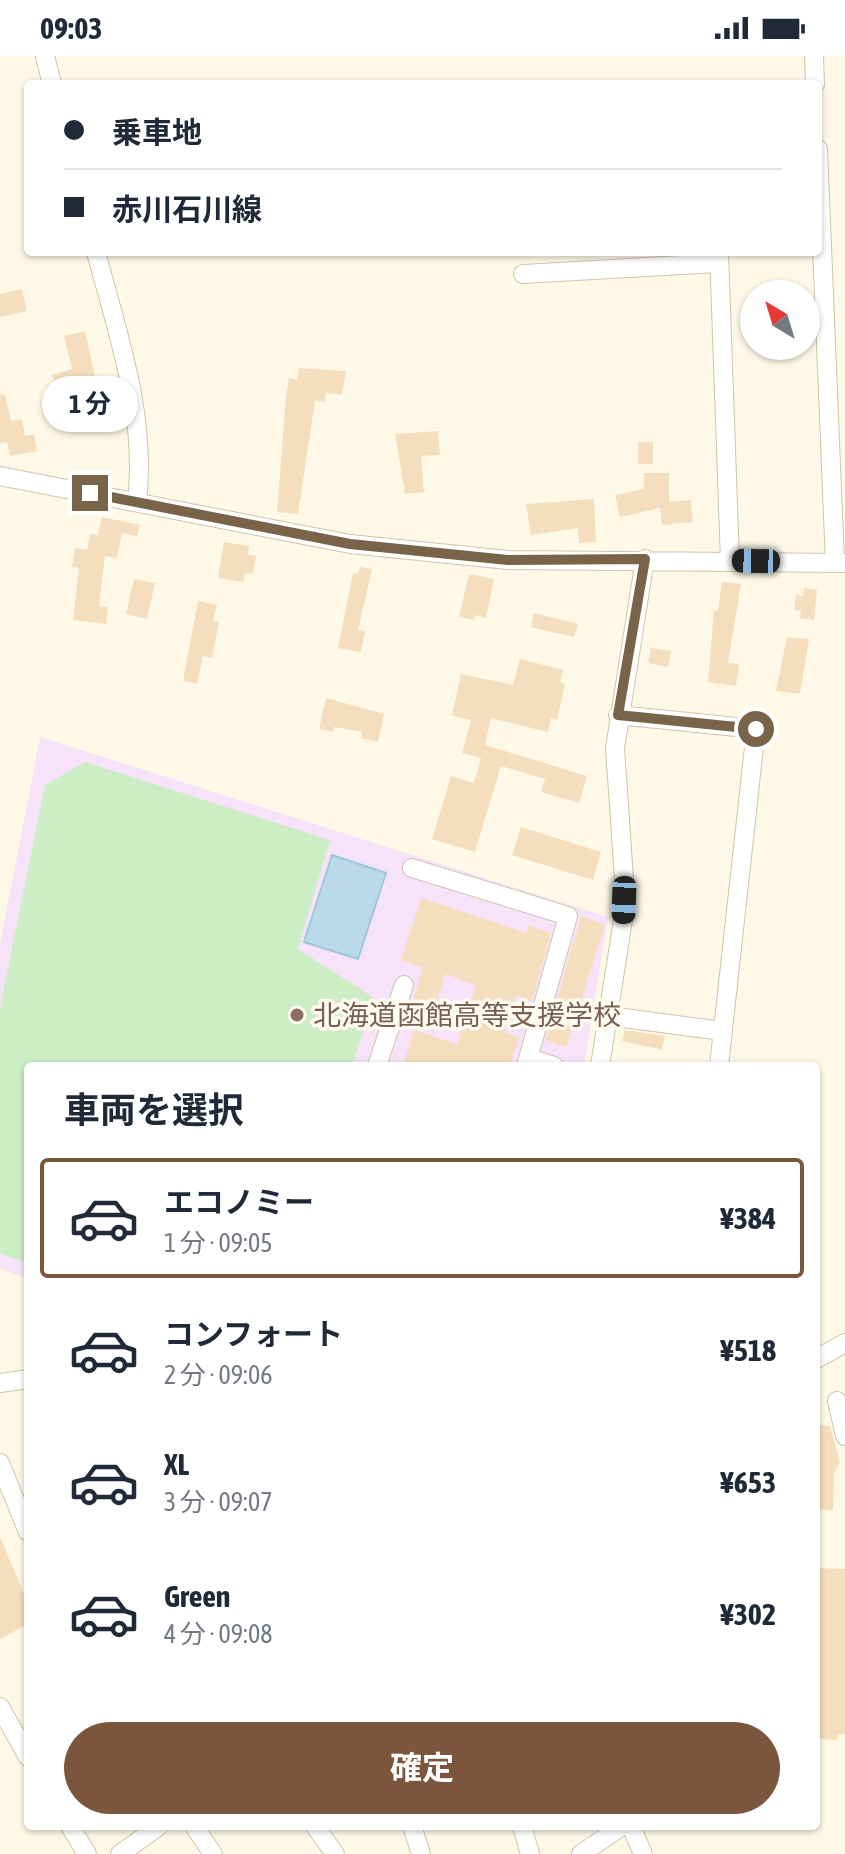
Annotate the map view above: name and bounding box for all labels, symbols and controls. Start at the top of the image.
text: 09:03 [40,11,102,45]
text: 乗車地 [112,115,202,149]
text: 赤川石川線 [112,192,262,226]
north arrow [740,280,820,360]
map controls [740,280,820,360]
callout: 1 分 [42,377,138,433]
text: 1 分 [69,389,111,419]
route end [72,475,108,511]
car [732,549,780,573]
route start [738,711,774,747]
car [611,876,637,924]
place label: 北海道函館高等支援学校 [313,999,621,1031]
marker: 北海道函館高等支援学校 [288,1006,306,1024]
text: 車両を選択 [64,1089,244,1131]
icon: car [68,1182,140,1254]
text: エコノミー [164,1185,314,1219]
text: ¥384 [720,1201,776,1235]
text: 1 分 · 09:05 [164,1228,273,1258]
icon: car [68,1314,140,1386]
text: コンフォート [164,1317,343,1351]
text: ¥518 [720,1333,776,1367]
text: 2 分 · 09:06 [164,1360,273,1390]
icon: car [68,1446,140,1518]
text: XL [164,1447,189,1481]
text: ¥653 [720,1465,776,1499]
text: 3 分 · 09:07 [164,1487,273,1517]
icon: car [68,1578,140,1650]
text: Green [164,1579,230,1613]
text: ¥302 [720,1597,776,1631]
text: 4 分 · 09:08 [164,1619,273,1649]
button: 確定 [64,1722,780,1814]

